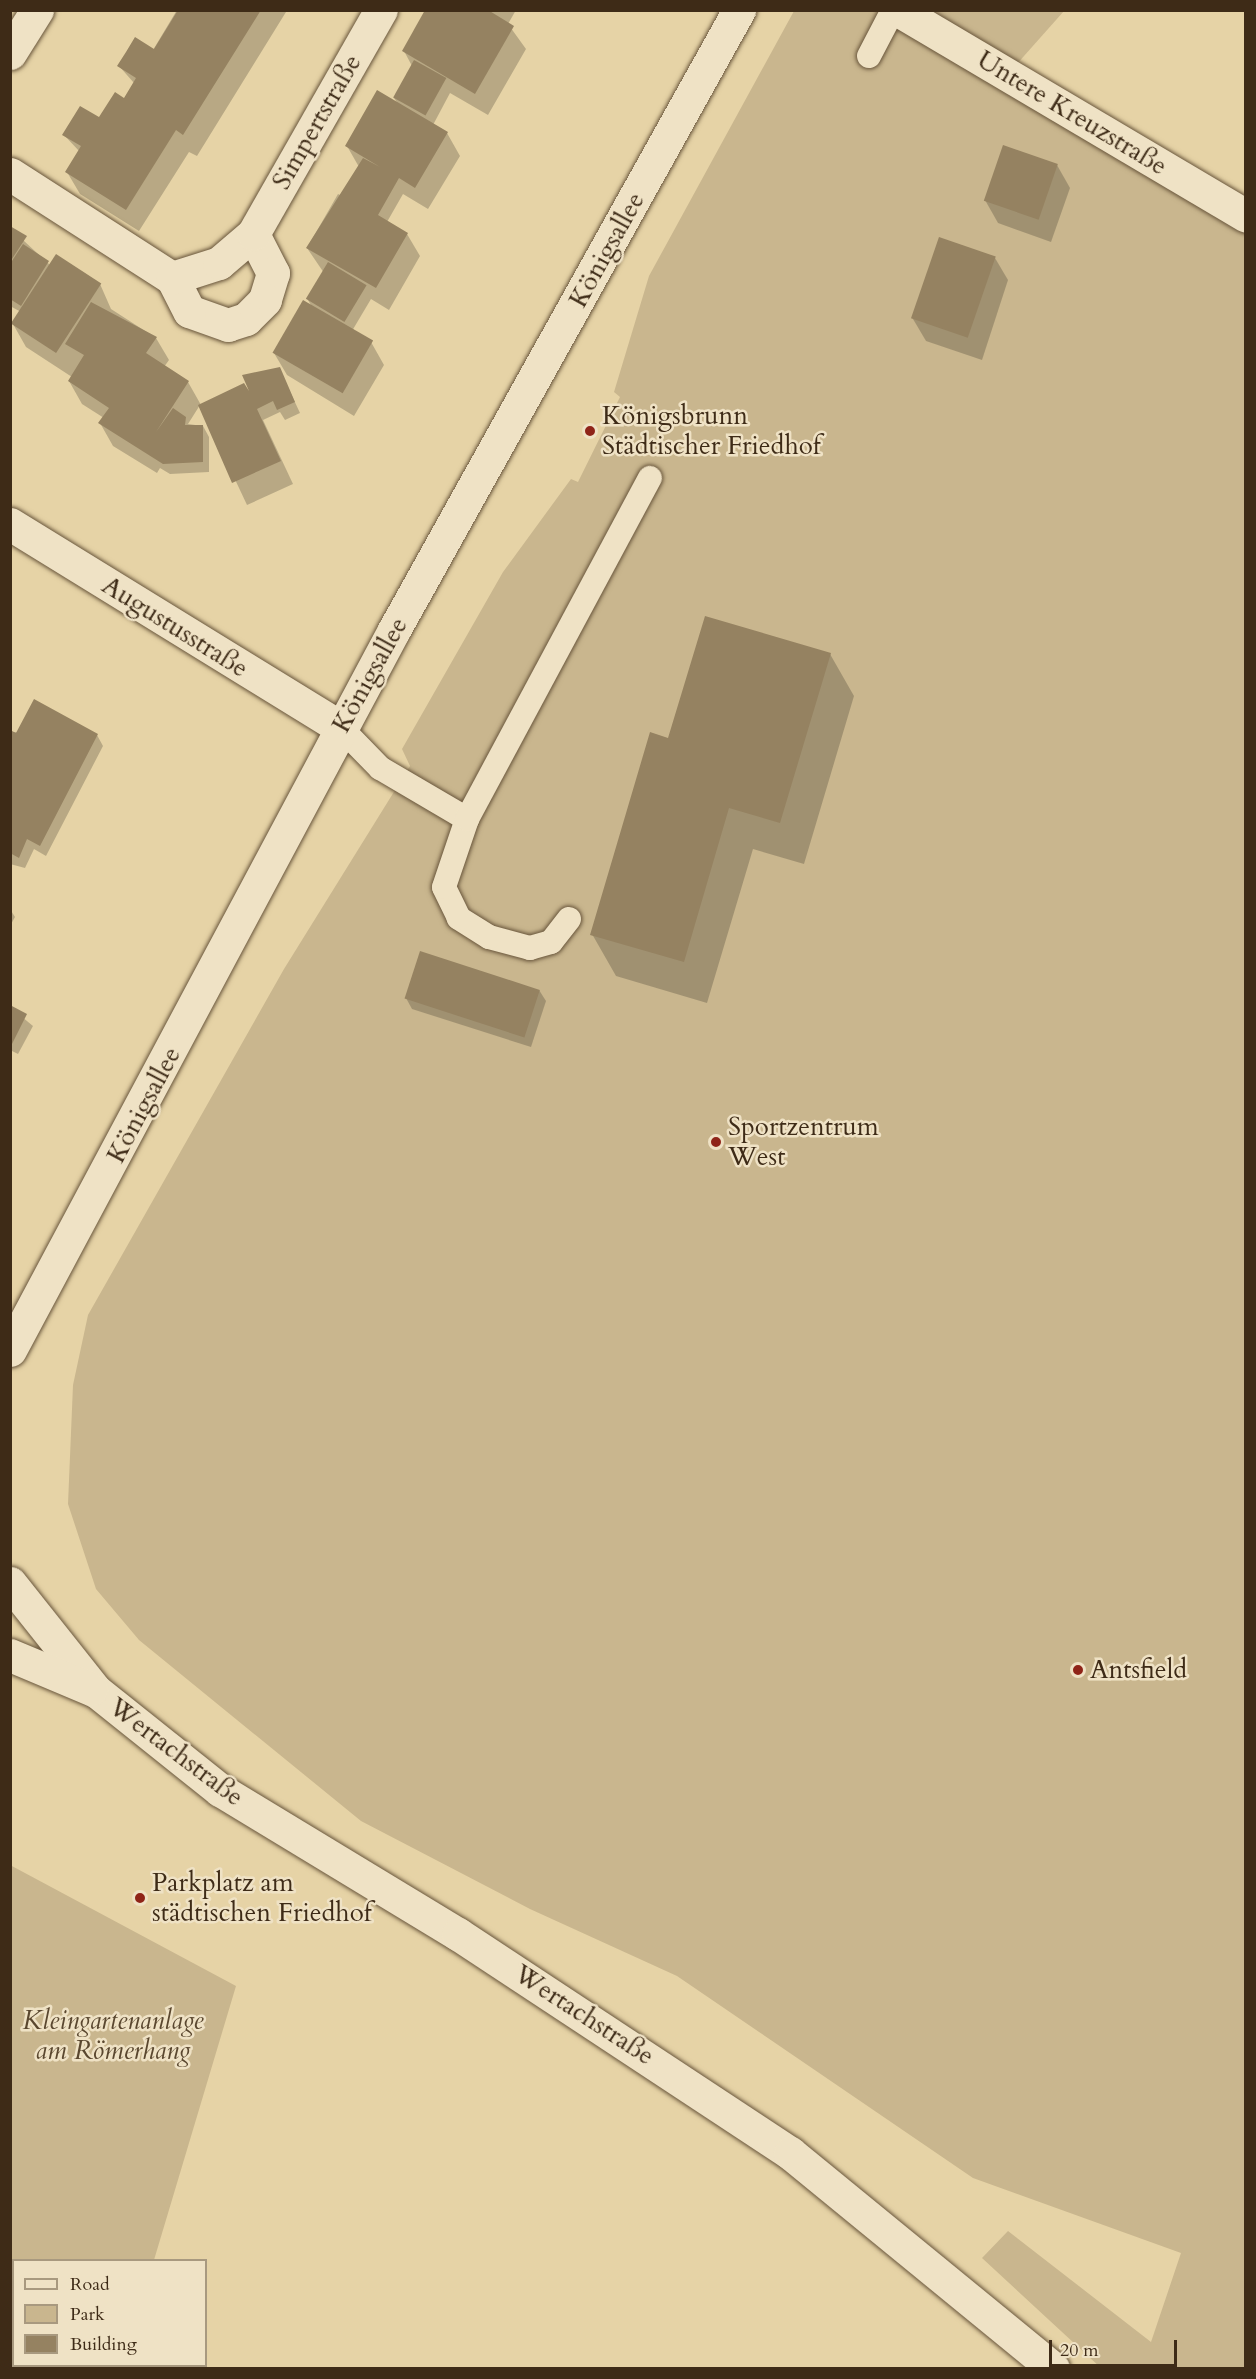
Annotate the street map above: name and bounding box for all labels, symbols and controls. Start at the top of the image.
street label: Untere Kreuzstraße [972,44,1172,182]
street label: Simpertstraße [266,49,368,195]
street label: Königsallee [563,187,651,313]
place label: Königsbrunn Städtischer Friedhof [602,400,821,461]
marker: Königsbrunn Städtischer Friedhof [583,424,597,438]
street label: Augustusstraße [96,570,254,684]
street label: Königsallee [326,612,414,738]
street label: Königsallee [100,1042,188,1168]
place label: Sportzentrum West [728,1111,879,1172]
marker: Sportzentrum West [709,1135,723,1149]
place label: Antsfield [1090,1654,1187,1686]
marker: Antsfield [1071,1663,1085,1677]
street label: Wertachstraße [103,1691,249,1813]
place label: Parkplatz am städtischen Friedhof [152,1867,372,1928]
marker: Parkplatz am städtischen Friedhof [133,1891,147,1905]
street label: Wertachstraße [508,1958,660,2072]
park label: Kleingartenanlage am Römerhang [22,2005,204,2066]
legend [12,2259,207,2367]
text: Road [70,2272,110,2297]
text: Park [70,2302,105,2327]
scale bar [1052,2328,1180,2366]
text: Building [70,2332,137,2357]
text: 20 m [1060,2338,1099,2363]

